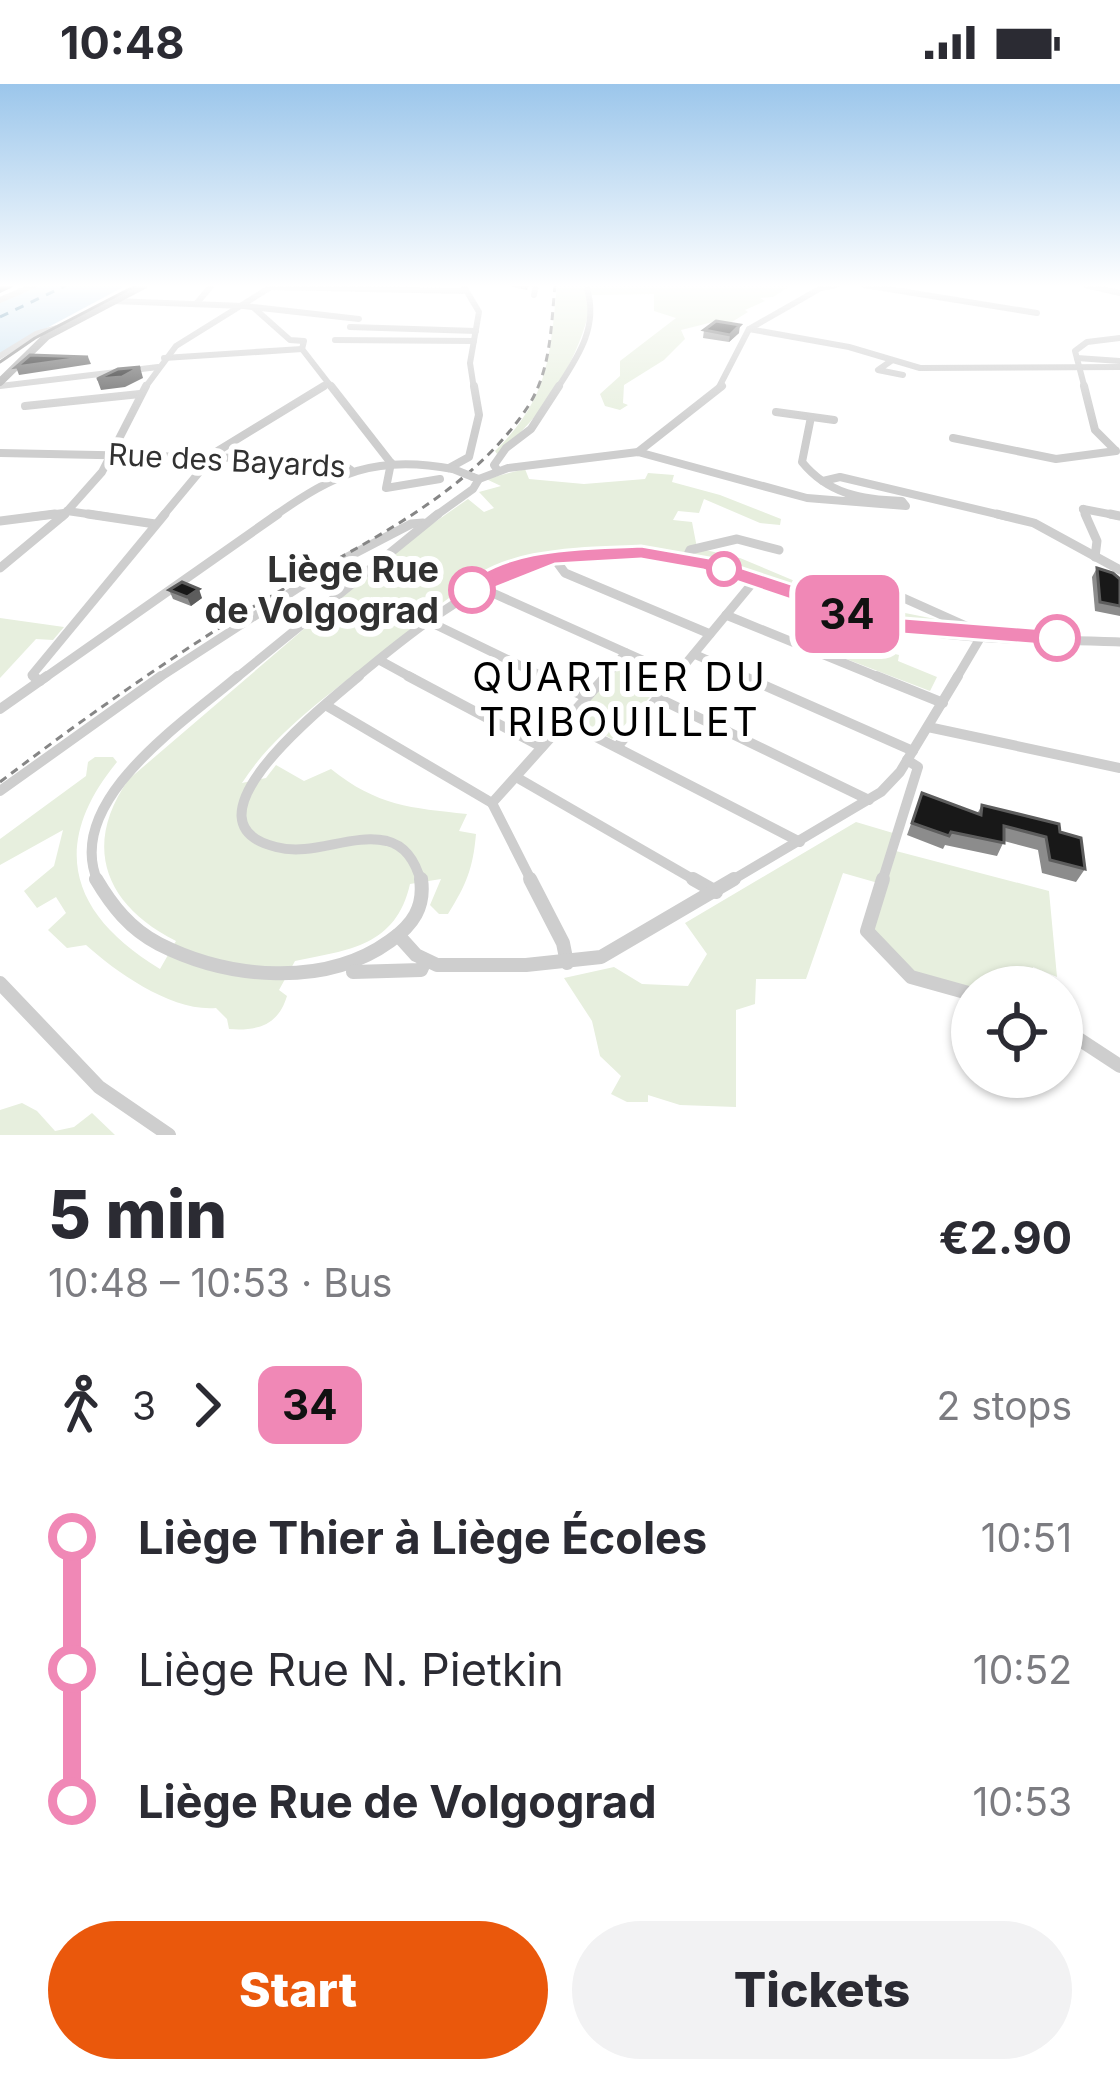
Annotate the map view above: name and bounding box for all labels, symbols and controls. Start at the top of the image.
text: 10:48 [60,15,185,70]
street label: Rue des Bayards [107,436,347,484]
place label: Liège Rue de Volgograd [204,547,439,632]
unlabelled marker [708,553,740,585]
marker: Liège Rue de Volgograd [450,568,494,612]
line badge: 34 [793,575,901,653]
text: 34 [819,588,875,639]
unlabelled marker [1035,616,1079,660]
district label: QUARTIER DU TRIBOUILLET [472,653,768,745]
map controls [951,966,1083,1098]
button: locate [951,966,1083,1098]
text: 5 min [48,1174,227,1254]
text: €2.90 [939,1210,1072,1265]
text: 10:48 – 10:53 · Bus [48,1259,392,1306]
icon: walk [48,1372,114,1438]
icon: forward [174,1372,240,1438]
text: 34 [282,1379,338,1430]
text: 3 [132,1382,156,1429]
text: 2 stops [936,1382,1072,1429]
text: Liège Thier à Liège Écoles [138,1510,707,1565]
text: 10:51 [981,1514,1072,1561]
text: Liège Rue N. Pietkin [138,1642,564,1697]
text: 10:52 [973,1646,1072,1693]
text: Liège Rue de Volgograd [138,1774,657,1829]
text: 10:53 [973,1778,1072,1825]
button: Start [48,1921,548,2059]
button: Tickets [572,1921,1072,2059]

